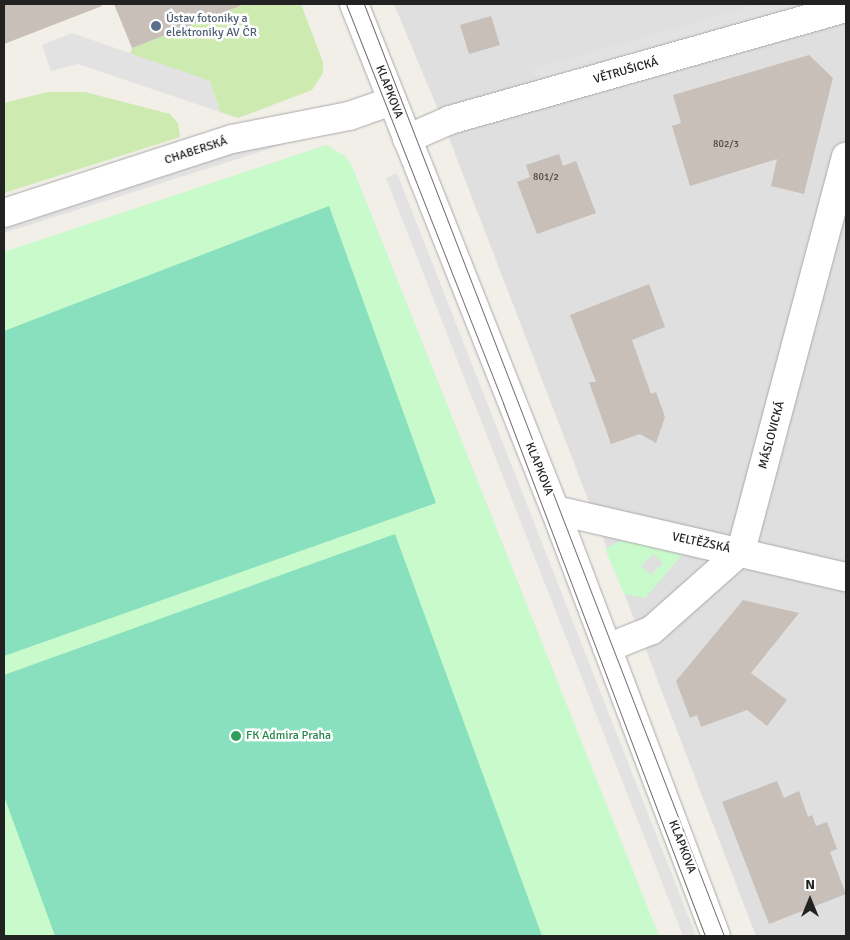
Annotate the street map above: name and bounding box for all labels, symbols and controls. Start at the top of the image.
place label: Ústav fotoniky a elektroniky AV ČR [166,12,257,40]
marker: Ústav fotoniky a elektroniky AV ČR [150,20,162,32]
street label: VĚTRUŠICKÁ [592,55,660,87]
street label: KLAPKOVA [372,63,406,121]
street label: CHABERSKÁ [163,134,229,168]
house number: 802/3 [713,139,739,151]
house number: 801/2 [533,172,559,184]
street label: MÁSLOVICKÁ [756,400,788,470]
street label: KLAPKOVA [522,440,556,498]
street label: VELTĚŽSKÁ [671,530,731,556]
place label: FK Admira Praha [246,729,331,743]
marker: FK Admira Praha [230,730,242,742]
street label: KLAPKOVA [665,818,699,876]
north arrow [785,875,835,925]
text: N [805,876,815,893]

